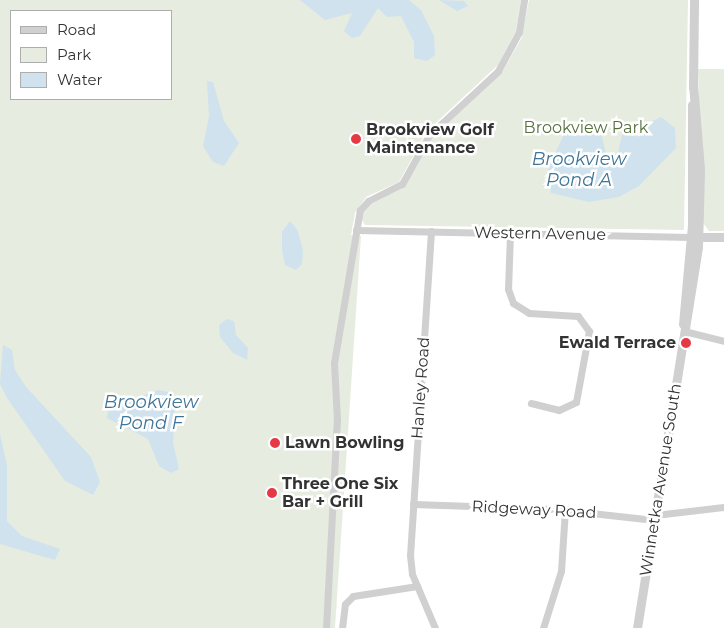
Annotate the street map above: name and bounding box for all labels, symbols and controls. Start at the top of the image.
legend [10,10,172,100]
text: Road [57,20,96,39]
text: Park [57,45,91,64]
text: Water [57,70,103,89]
park label: Brookview Park [524,118,648,138]
place label: Brookview Golf Maintenance [366,120,494,158]
marker: Brookview Golf Maintenance [350,133,362,145]
water label: Brookview Pond A [532,149,626,192]
street label: Western Avenue [474,223,606,245]
place label: Ewald Terrace [559,333,676,353]
street label: Hanley Road [408,337,434,439]
marker: Ewald Terrace [680,337,692,349]
street label: Winnetka Avenue South [636,382,686,578]
water label: Brookview Pond F [104,392,198,434]
place label: Lawn Bowling [285,433,404,453]
marker: Lawn Bowling [269,437,281,449]
place label: Three One Six Bar + Grill [282,474,398,512]
marker: Three One Six Bar + Grill [266,487,278,499]
street label: Ridgeway Road [471,497,597,523]

